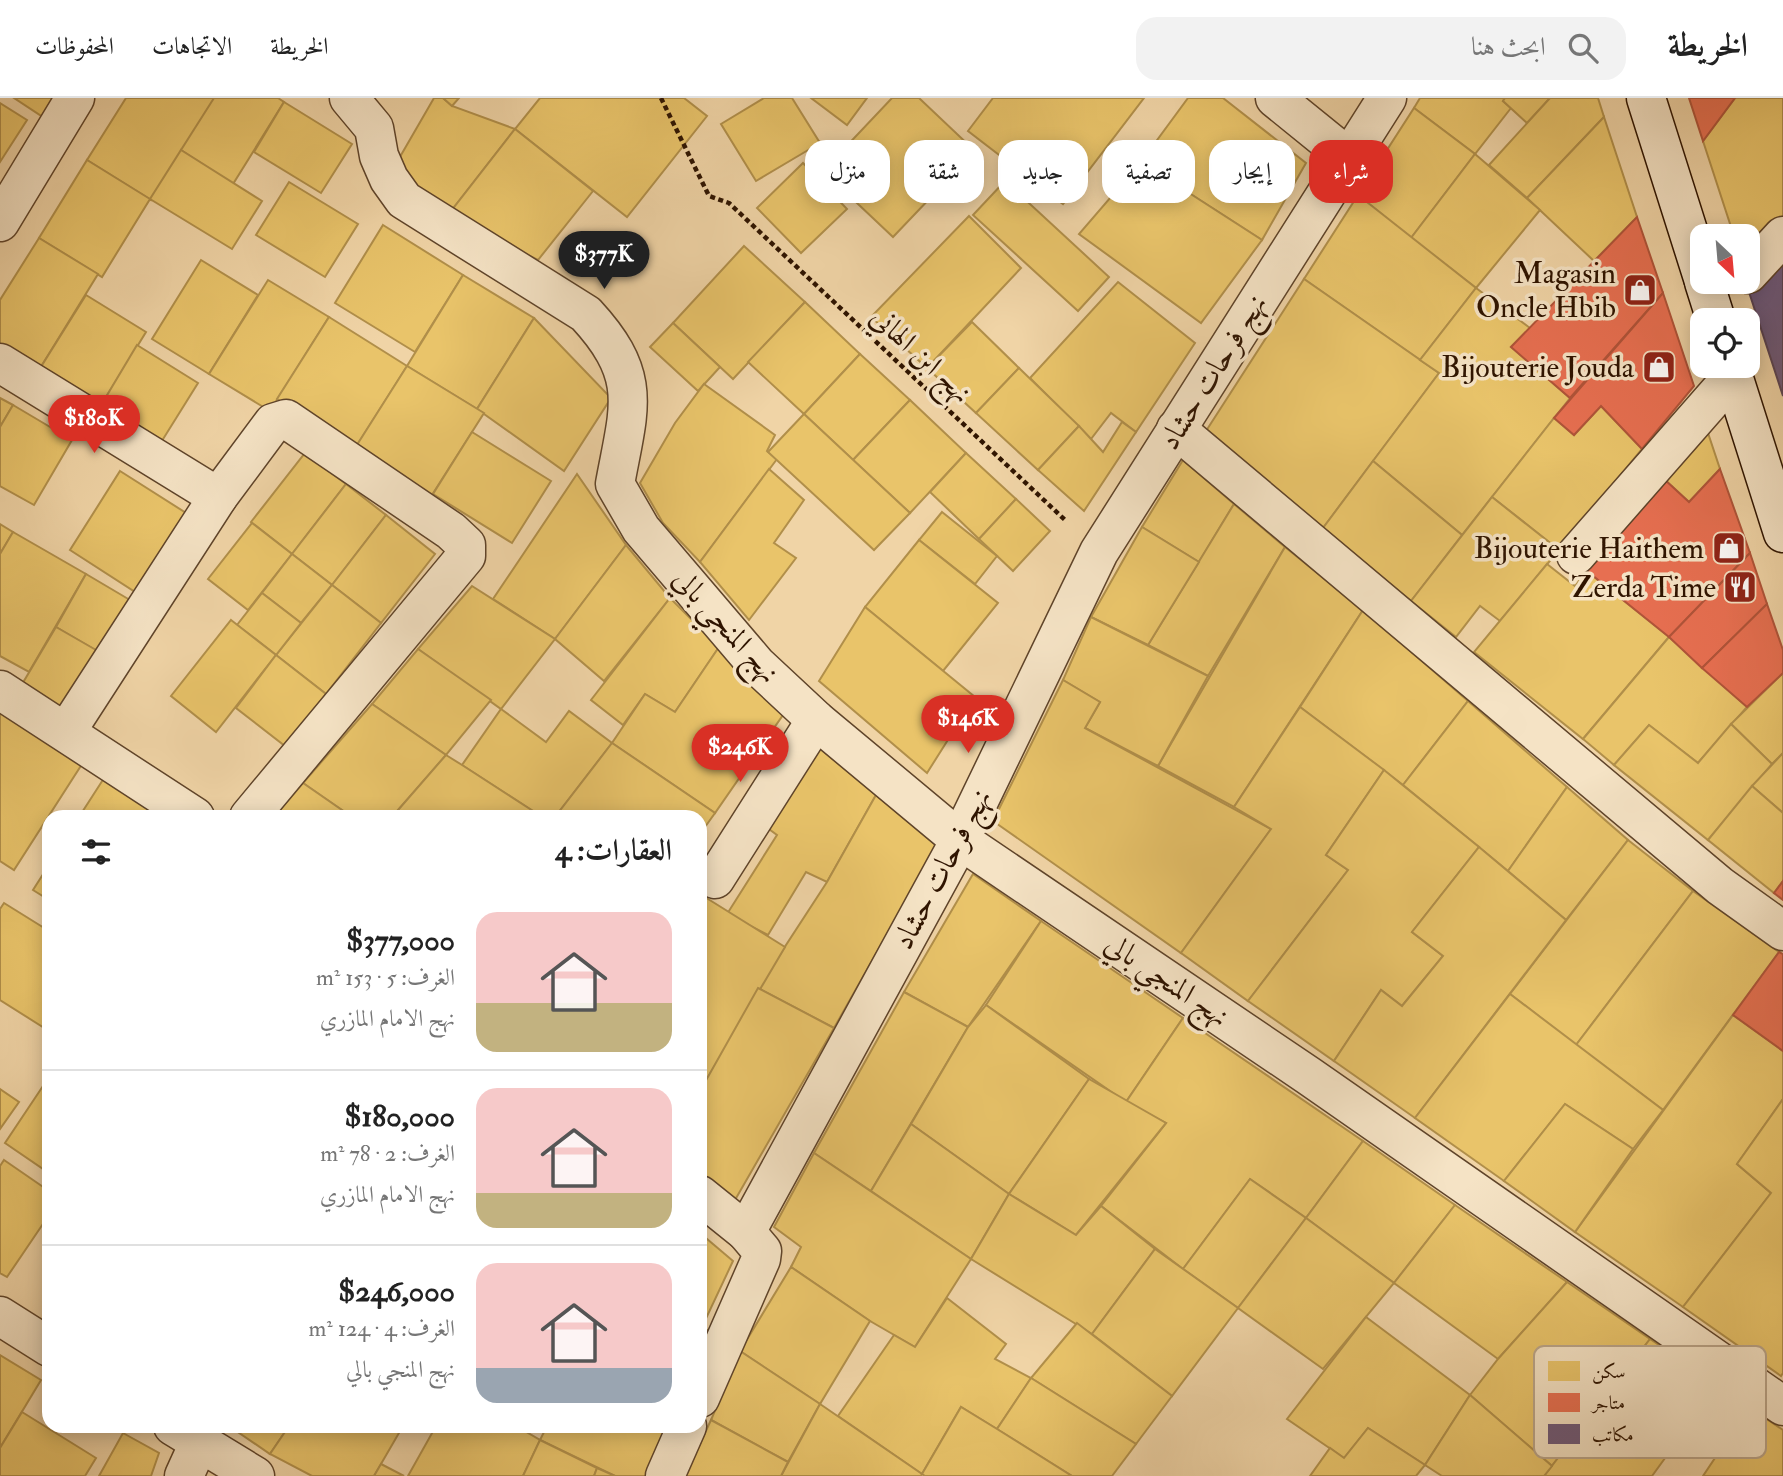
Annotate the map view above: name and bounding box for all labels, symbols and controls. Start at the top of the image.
search box [1136,17,1626,80]
text: الخريطة [1668,25,1748,66]
icon: search [1564,29,1602,67]
text: المحفوظات [35,31,114,62]
text: الاتجاهات [152,31,232,62]
text: الخريطة [270,31,329,62]
text: ابحث هنا [1471,31,1546,63]
chip: منزل [805,140,890,203]
chip: شقة [904,140,984,203]
chip: جديد [998,140,1088,203]
chip: تصفية [1102,140,1195,203]
chip: إيجار [1209,140,1295,203]
chip: شراء [1309,140,1393,203]
north arrow [1690,224,1760,294]
map controls [1690,224,1760,378]
pin: $377K [555,232,653,291]
text: $377K [574,239,634,268]
place label: Magasin Oncle Hbib [1476,255,1616,326]
shop icon: Magasin Oncle Hbib [1621,271,1659,309]
street label: نهج فرحات حشاد [1150,287,1282,461]
street label: نهج ابن الهاني [857,299,980,417]
button: locate [1690,308,1760,378]
shop icon: Bijouterie Jouda [1640,348,1678,386]
place label: Bijouterie Jouda [1441,349,1635,386]
pin: $180K [45,396,143,455]
text: $180K [64,403,124,432]
shop icon: Bijouterie Haithem [1710,529,1748,567]
place label: Bijouterie Haithem [1474,530,1704,567]
street label: نهج المنجي بالي [658,561,787,697]
restaurant icon: Zerda Time [1721,568,1759,606]
place label: Zerda Time [1571,569,1716,606]
pin: $146K [919,696,1017,755]
text: $146K [937,703,999,732]
pin: $246K [691,724,789,784]
text: $246K [708,732,772,761]
street label: نهج فرحات حشاد [884,782,1007,959]
text: العقارات: 4 [555,832,672,869]
icon: filters [77,833,115,871]
text: $377,000 [346,922,455,959]
street label: نهج المنجي بالي [1093,925,1236,1043]
icon: home [532,940,616,1024]
text: الغرف: 5 · 153 m² [316,963,455,992]
text: نهج الامام المازري [320,1004,455,1033]
text: $180,000 [345,1098,455,1135]
icon: home [532,1116,616,1200]
text: الغرف: 2 · 78 m² [320,1139,455,1168]
text: نهج الامام المازري [320,1180,455,1209]
text: $246,000 [338,1273,455,1310]
icon: home [532,1291,616,1375]
text: الغرف: 4 · 124 m² [308,1314,455,1343]
legend [1534,1346,1766,1458]
text: نهج المنجي بالي [346,1355,455,1384]
text: سكن [1592,1360,1626,1385]
text: متاجر [1590,1391,1625,1415]
text: مكاتب [1592,1423,1634,1447]

